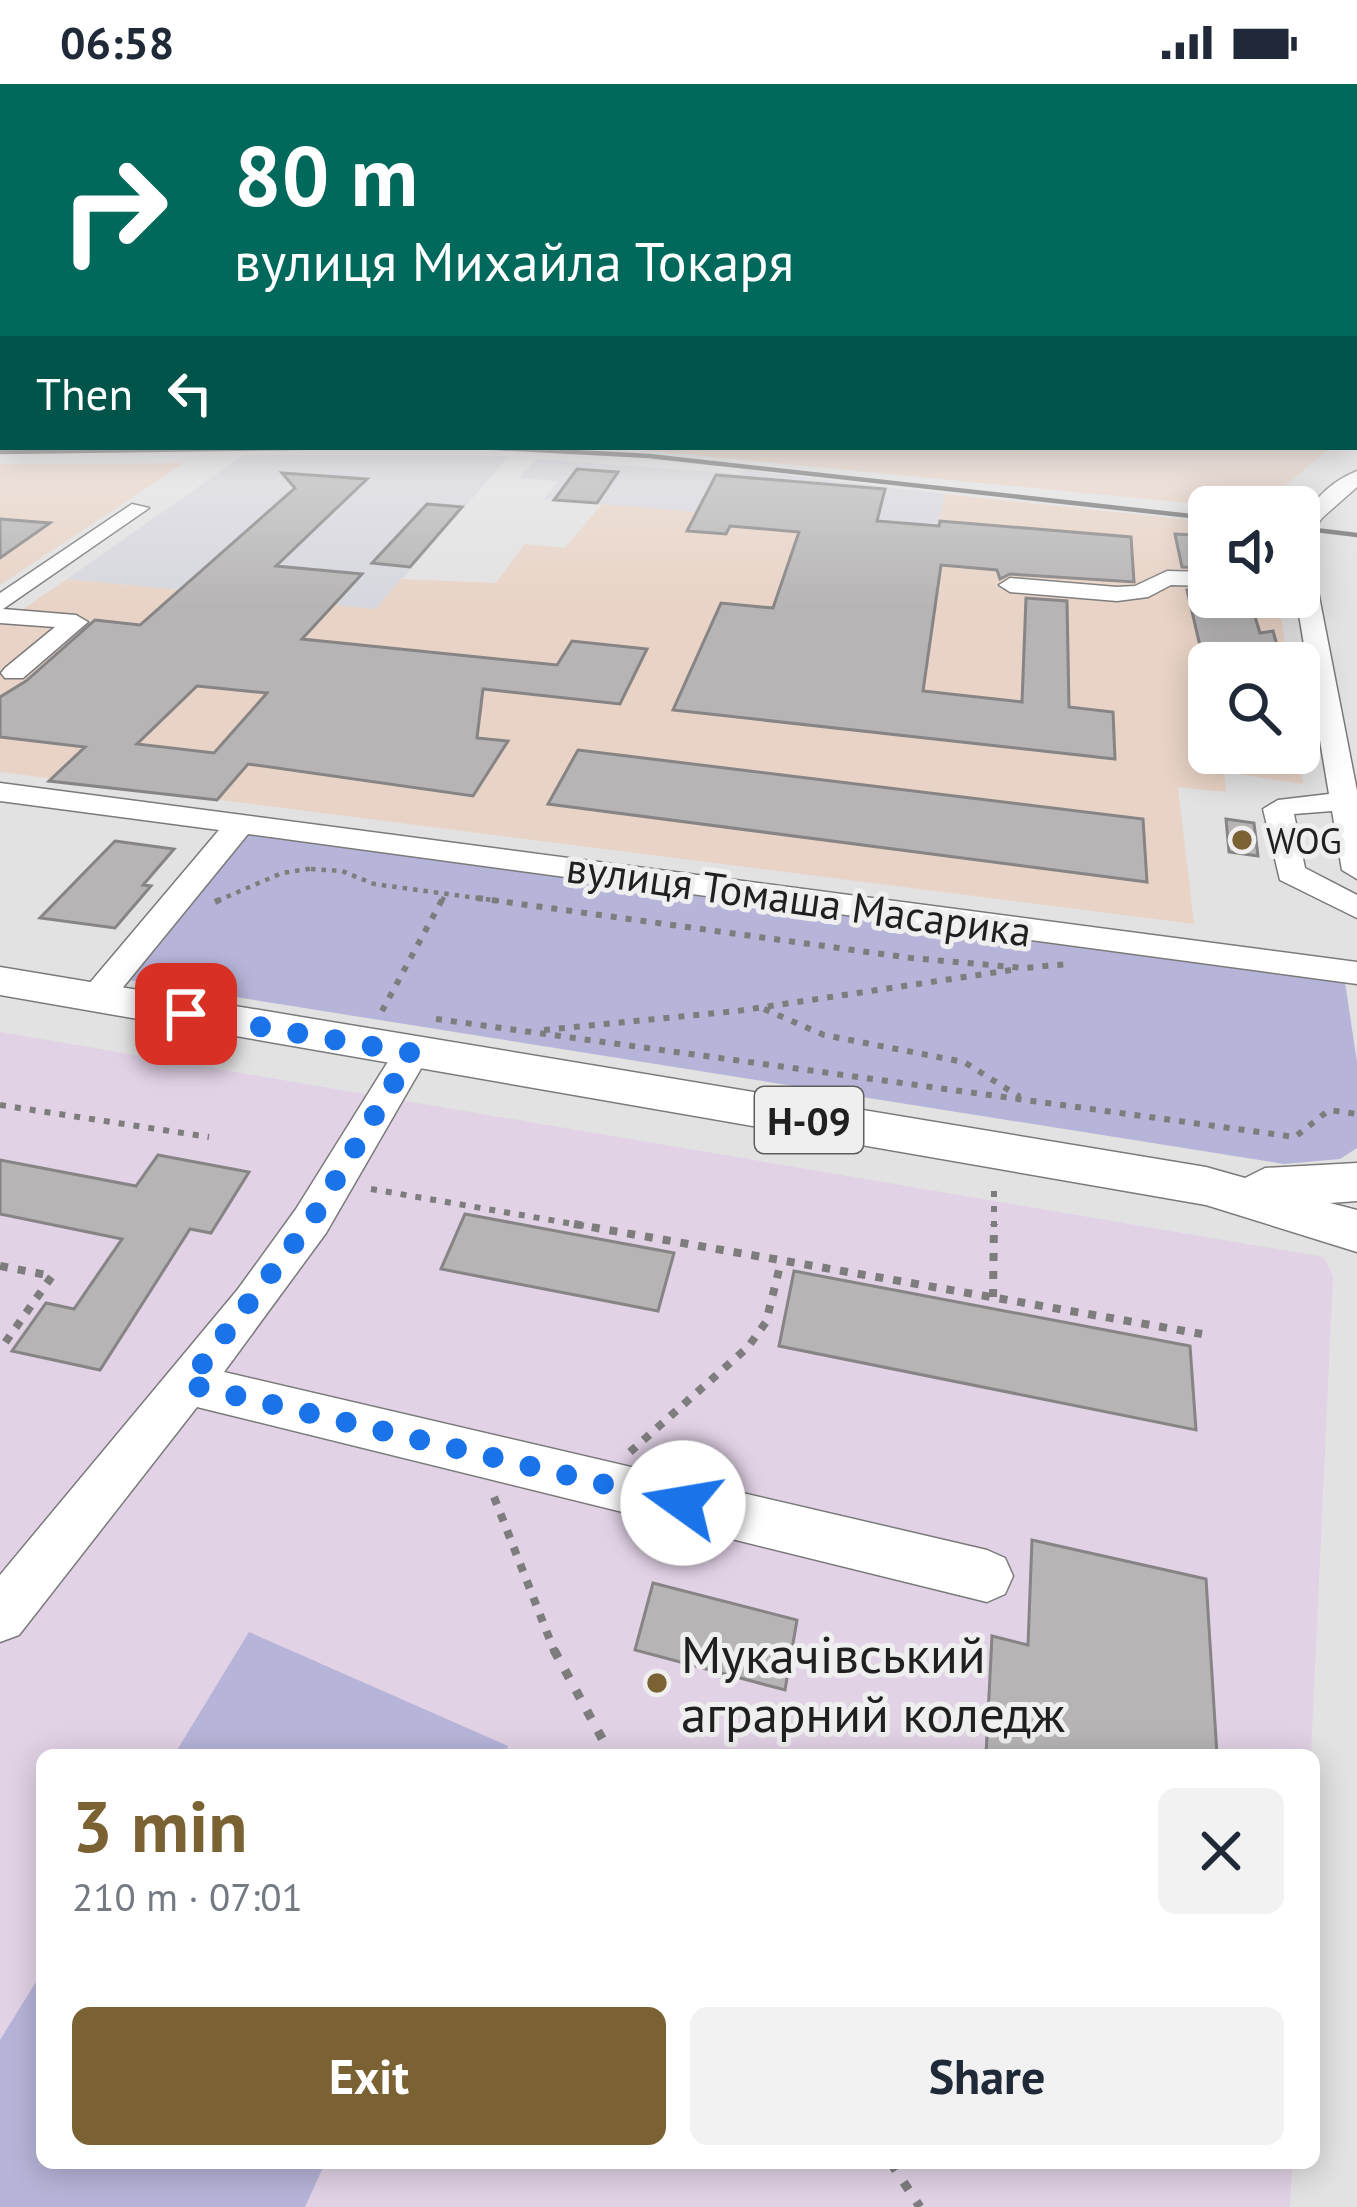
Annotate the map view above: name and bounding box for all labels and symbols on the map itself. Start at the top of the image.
place label: WOG [1266,817,1342,864]
marker: WOG [1229,827,1255,853]
street label: вулиця Томаша Масарика [563,839,1035,959]
pin [135,963,237,1065]
road number: Н-09 [755,1087,863,1153]
position arrow [620,1440,746,1566]
place label: Мукачівський аграрний коледж [681,1621,1065,1746]
marker: Мукачівський аграрний коледж [644,1670,670,1696]

